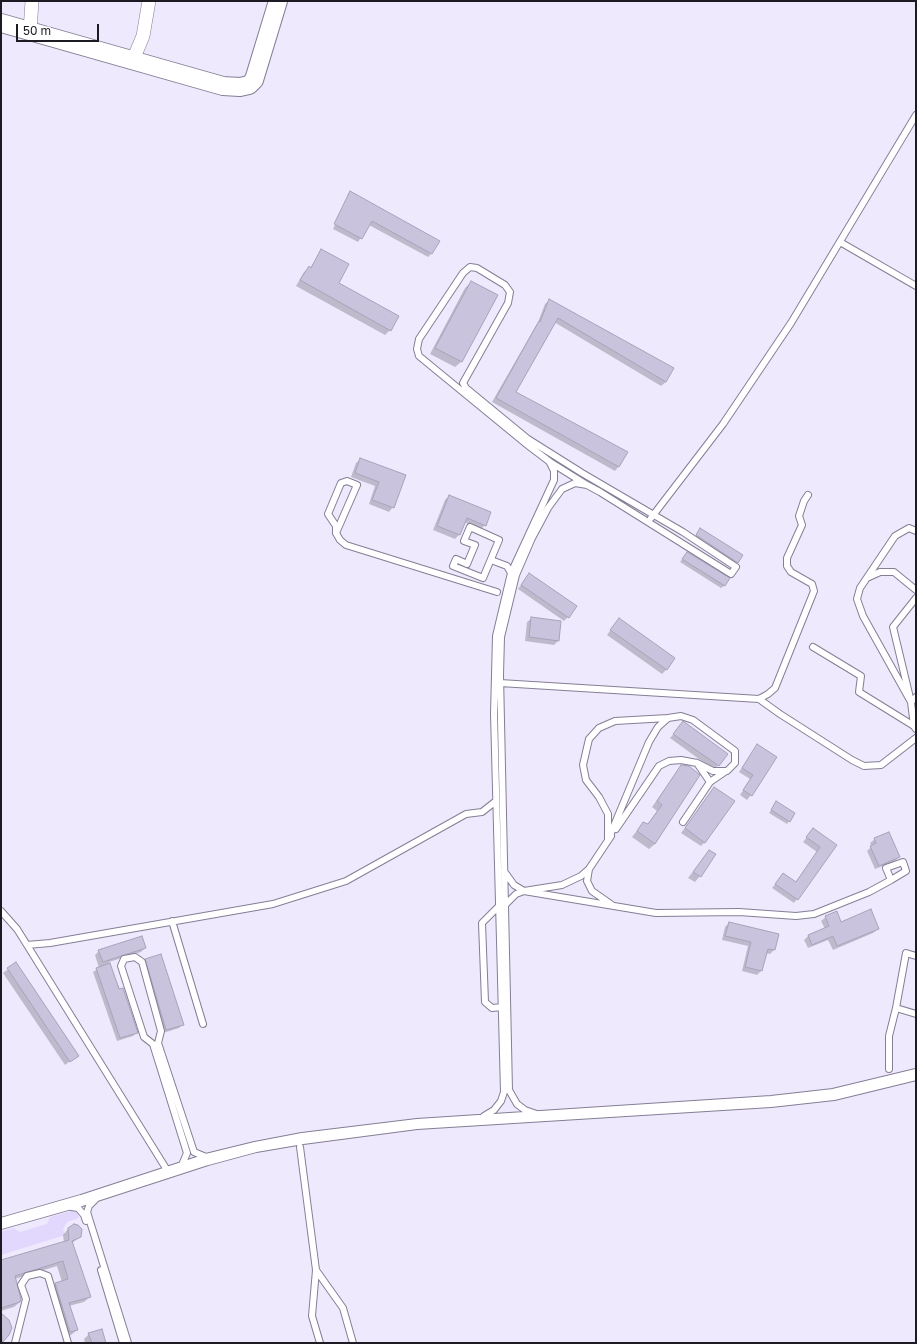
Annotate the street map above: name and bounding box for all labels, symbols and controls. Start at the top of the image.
scale bar [18,16,101,42]
text: 50 m [23,23,51,38]

